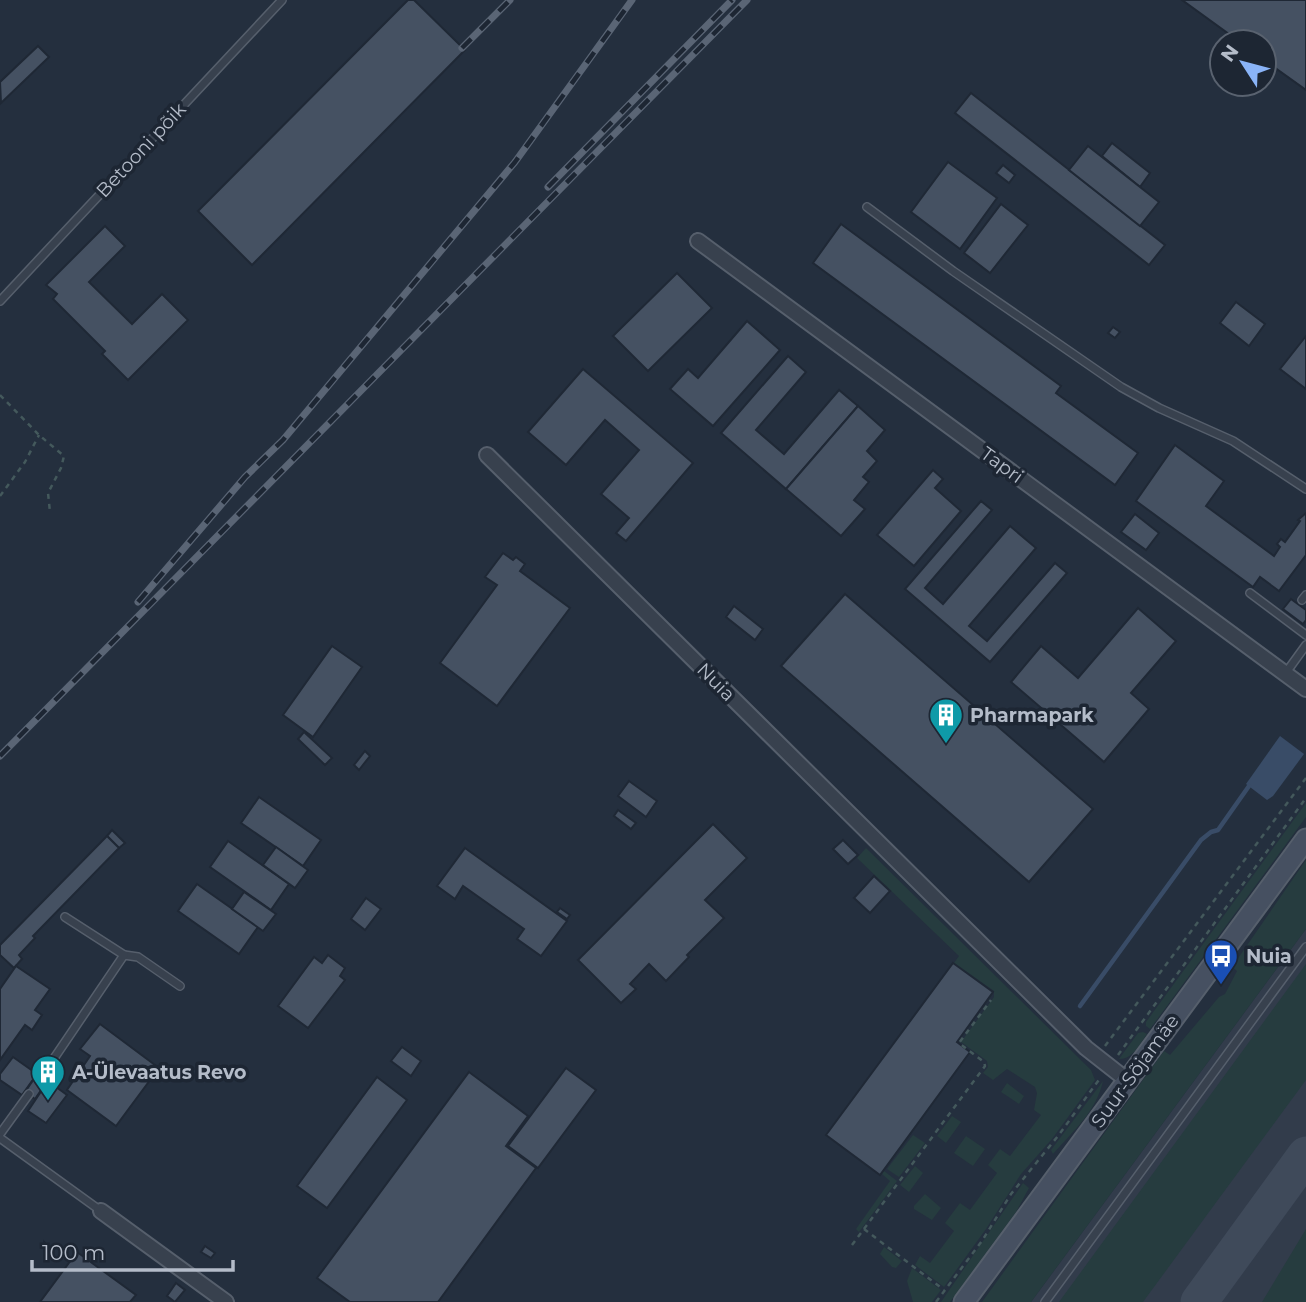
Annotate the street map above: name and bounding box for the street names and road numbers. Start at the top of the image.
street label: Betooni põik [91,97,191,202]
street label: Tapri [976,442,1028,488]
street label: Nuia [692,658,740,706]
street label: Suur-Sõjamäe [1086,1010,1184,1132]

